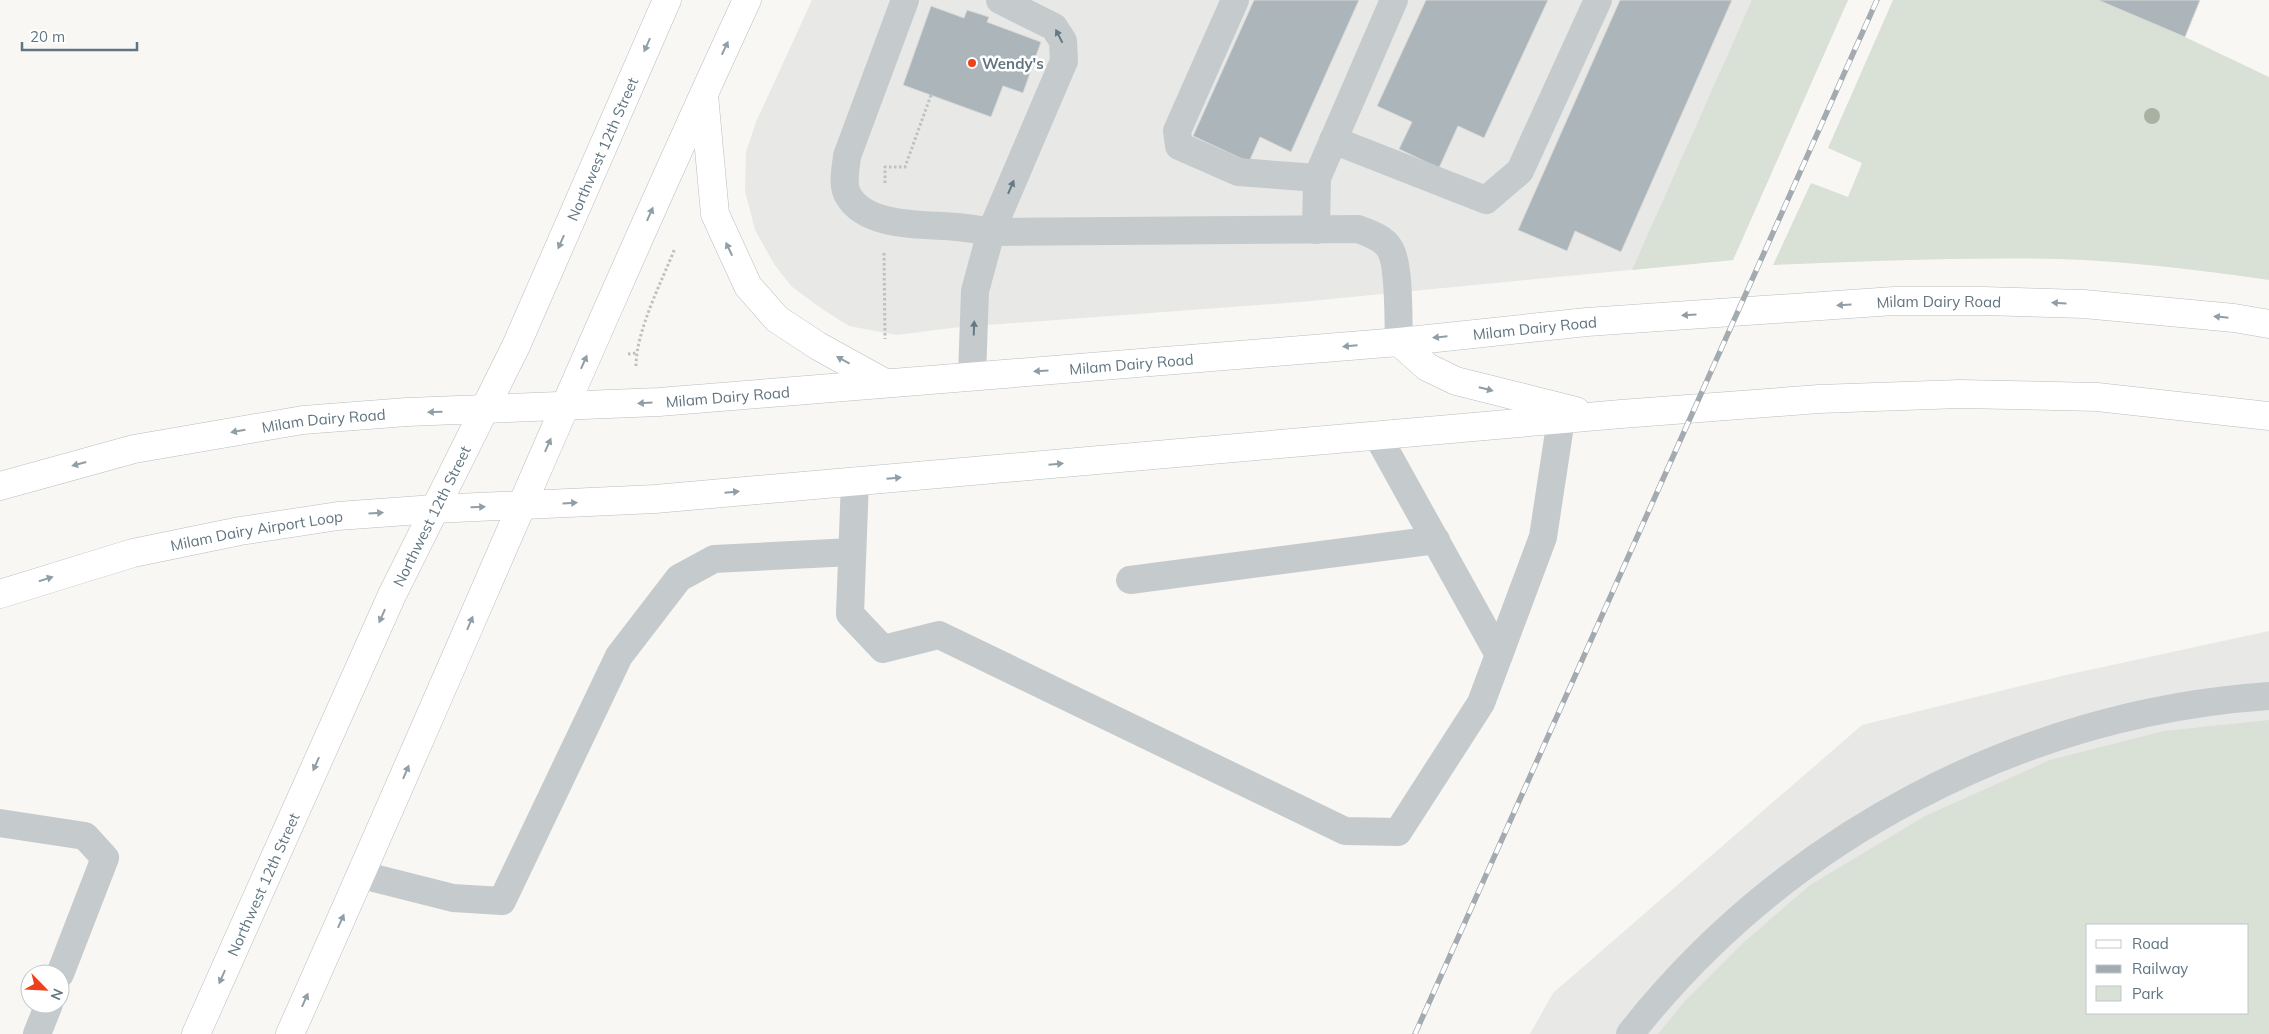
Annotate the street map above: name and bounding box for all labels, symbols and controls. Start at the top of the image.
scale bar [22,20,138,52]
text: 20 m [30,27,65,46]
one-way arrow [1055,29,1063,44]
one-way arrow [643,38,651,52]
one-way arrow [721,41,729,55]
place label: Wendy's [982,54,1044,73]
marker: Wendy's [966,57,978,69]
street label: Northwest 12th Street [562,74,642,224]
one-way arrow [1007,180,1015,194]
one-way arrow [647,207,655,221]
one-way arrow [557,234,565,249]
one-way arrow [725,242,733,256]
street label: Milam Dairy Road [1876,291,2001,312]
one-way arrow [2051,298,2067,306]
one-way arrow [1836,301,1852,309]
street label: Milam Dairy Road [1472,312,1597,344]
one-way arrow [1681,312,1697,320]
one-way arrow [2212,313,2228,321]
one-way arrow [970,319,978,335]
one-way arrow [1432,333,1448,341]
one-way arrow [1342,342,1358,350]
street label: Milam Dairy Road [1069,349,1194,378]
one-way arrow [581,355,589,369]
one-way arrow [836,355,849,364]
one-way arrow [1033,367,1049,375]
street label: Milam Dairy Road [665,382,791,411]
one-way arrow [1479,385,1494,393]
one-way arrow [637,399,653,407]
street label: Milam Dairy Road [260,404,386,436]
one-way arrow [426,408,442,416]
one-way arrow [230,427,246,435]
one-way arrow [544,438,552,452]
street label: Northwest 12th Street [388,442,474,590]
one-way arrow [1048,459,1064,467]
one-way arrow [72,460,87,468]
one-way arrow [886,474,902,482]
one-way arrow [724,488,740,496]
one-way arrow [562,499,578,507]
one-way arrow [470,503,486,511]
street label: Milam Dairy Airport Loop [169,506,343,555]
one-way arrow [369,509,385,517]
one-way arrow [39,575,54,582]
one-way arrow [378,609,386,623]
one-way arrow [467,616,475,630]
one-way arrow [312,757,320,771]
one-way arrow [402,765,410,779]
street label: Northwest 12th Street [223,810,303,959]
one-way arrow [337,914,345,928]
legend [2086,924,2249,1014]
text: Road [2132,934,2169,953]
text: Railway [2132,959,2188,978]
north arrow [20,964,70,1014]
one-way arrow [217,970,225,984]
text: Park [2132,984,2164,1003]
text: N [47,986,67,1003]
one-way arrow [302,993,310,1007]

